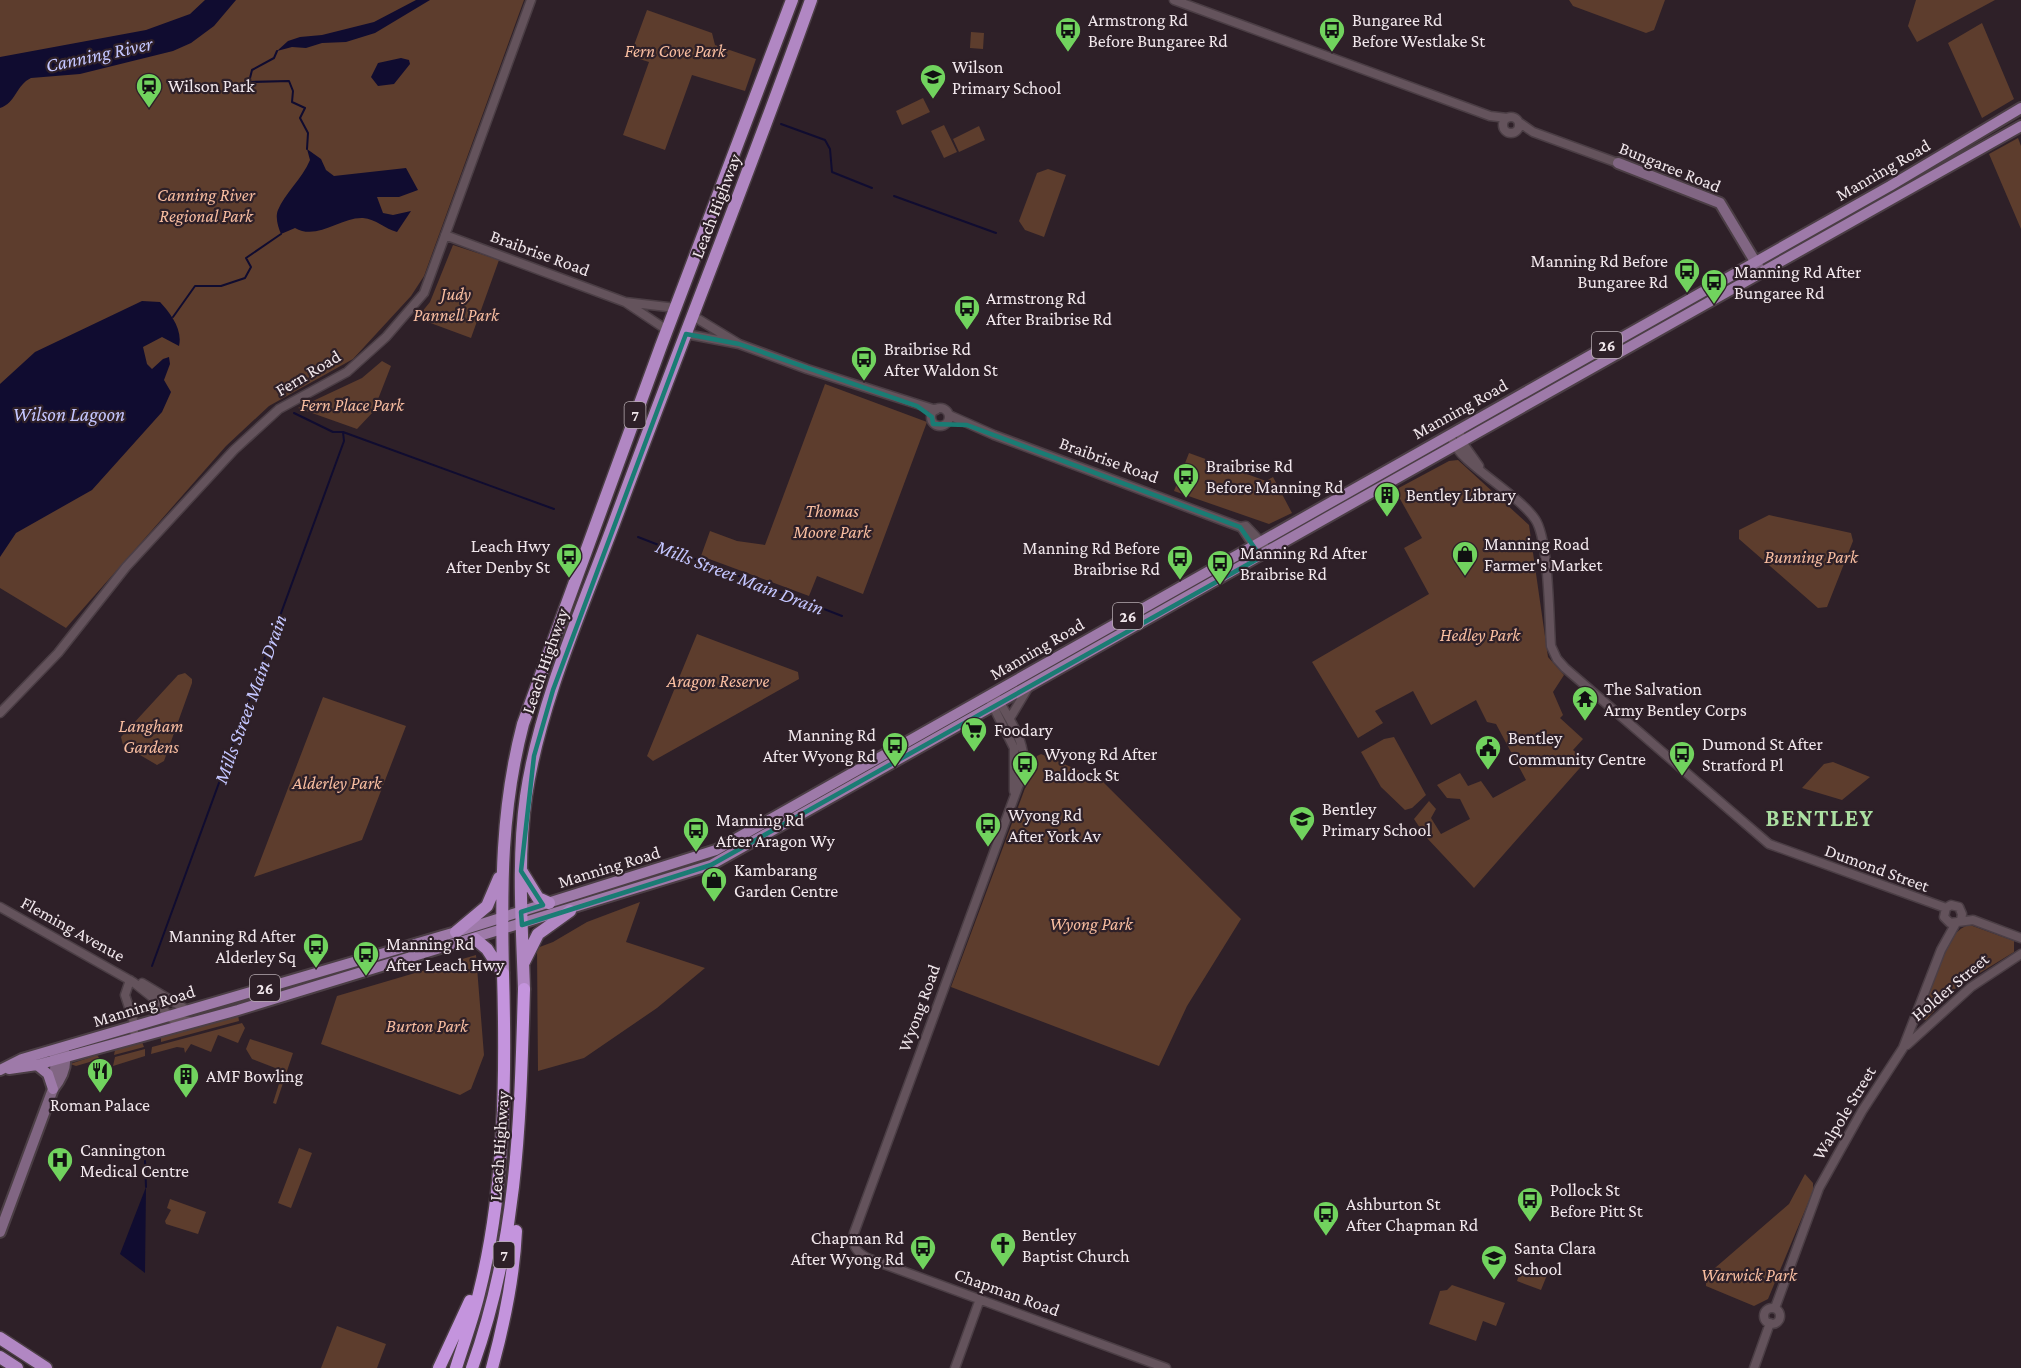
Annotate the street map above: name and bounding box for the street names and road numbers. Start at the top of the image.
street label: Manning Road [1832,135,1934,205]
street label: Bungaree Road [1616,138,1724,197]
street label: Leach Highway [687,150,745,261]
street label: Braibrise Road [488,226,593,280]
road number: 26 [1592,332,1622,358]
street label: Fern Road [272,346,345,400]
street label: Manning Road [1409,374,1511,443]
road number: 7 [624,402,646,428]
street label: Braibrise Road [1057,433,1162,487]
road number: 26 [1113,603,1143,629]
street label: Leach Highway [518,605,573,716]
street label: Manning Road [986,614,1088,684]
street label: Dumond Street [1822,840,1933,896]
street label: Manning Road [556,842,663,892]
street label: Fleming Avenue [18,892,128,966]
street label: Holder Street [1907,948,1994,1025]
street label: Wyong Road [894,961,944,1054]
road number: 26 [250,975,280,1001]
street label: Manning Road [91,981,198,1031]
street label: Walpole Street [1808,1062,1880,1163]
street label: Leach Highway [485,1090,513,1202]
road number: 7 [494,1242,514,1268]
street label: Chapman Road [952,1264,1063,1320]

